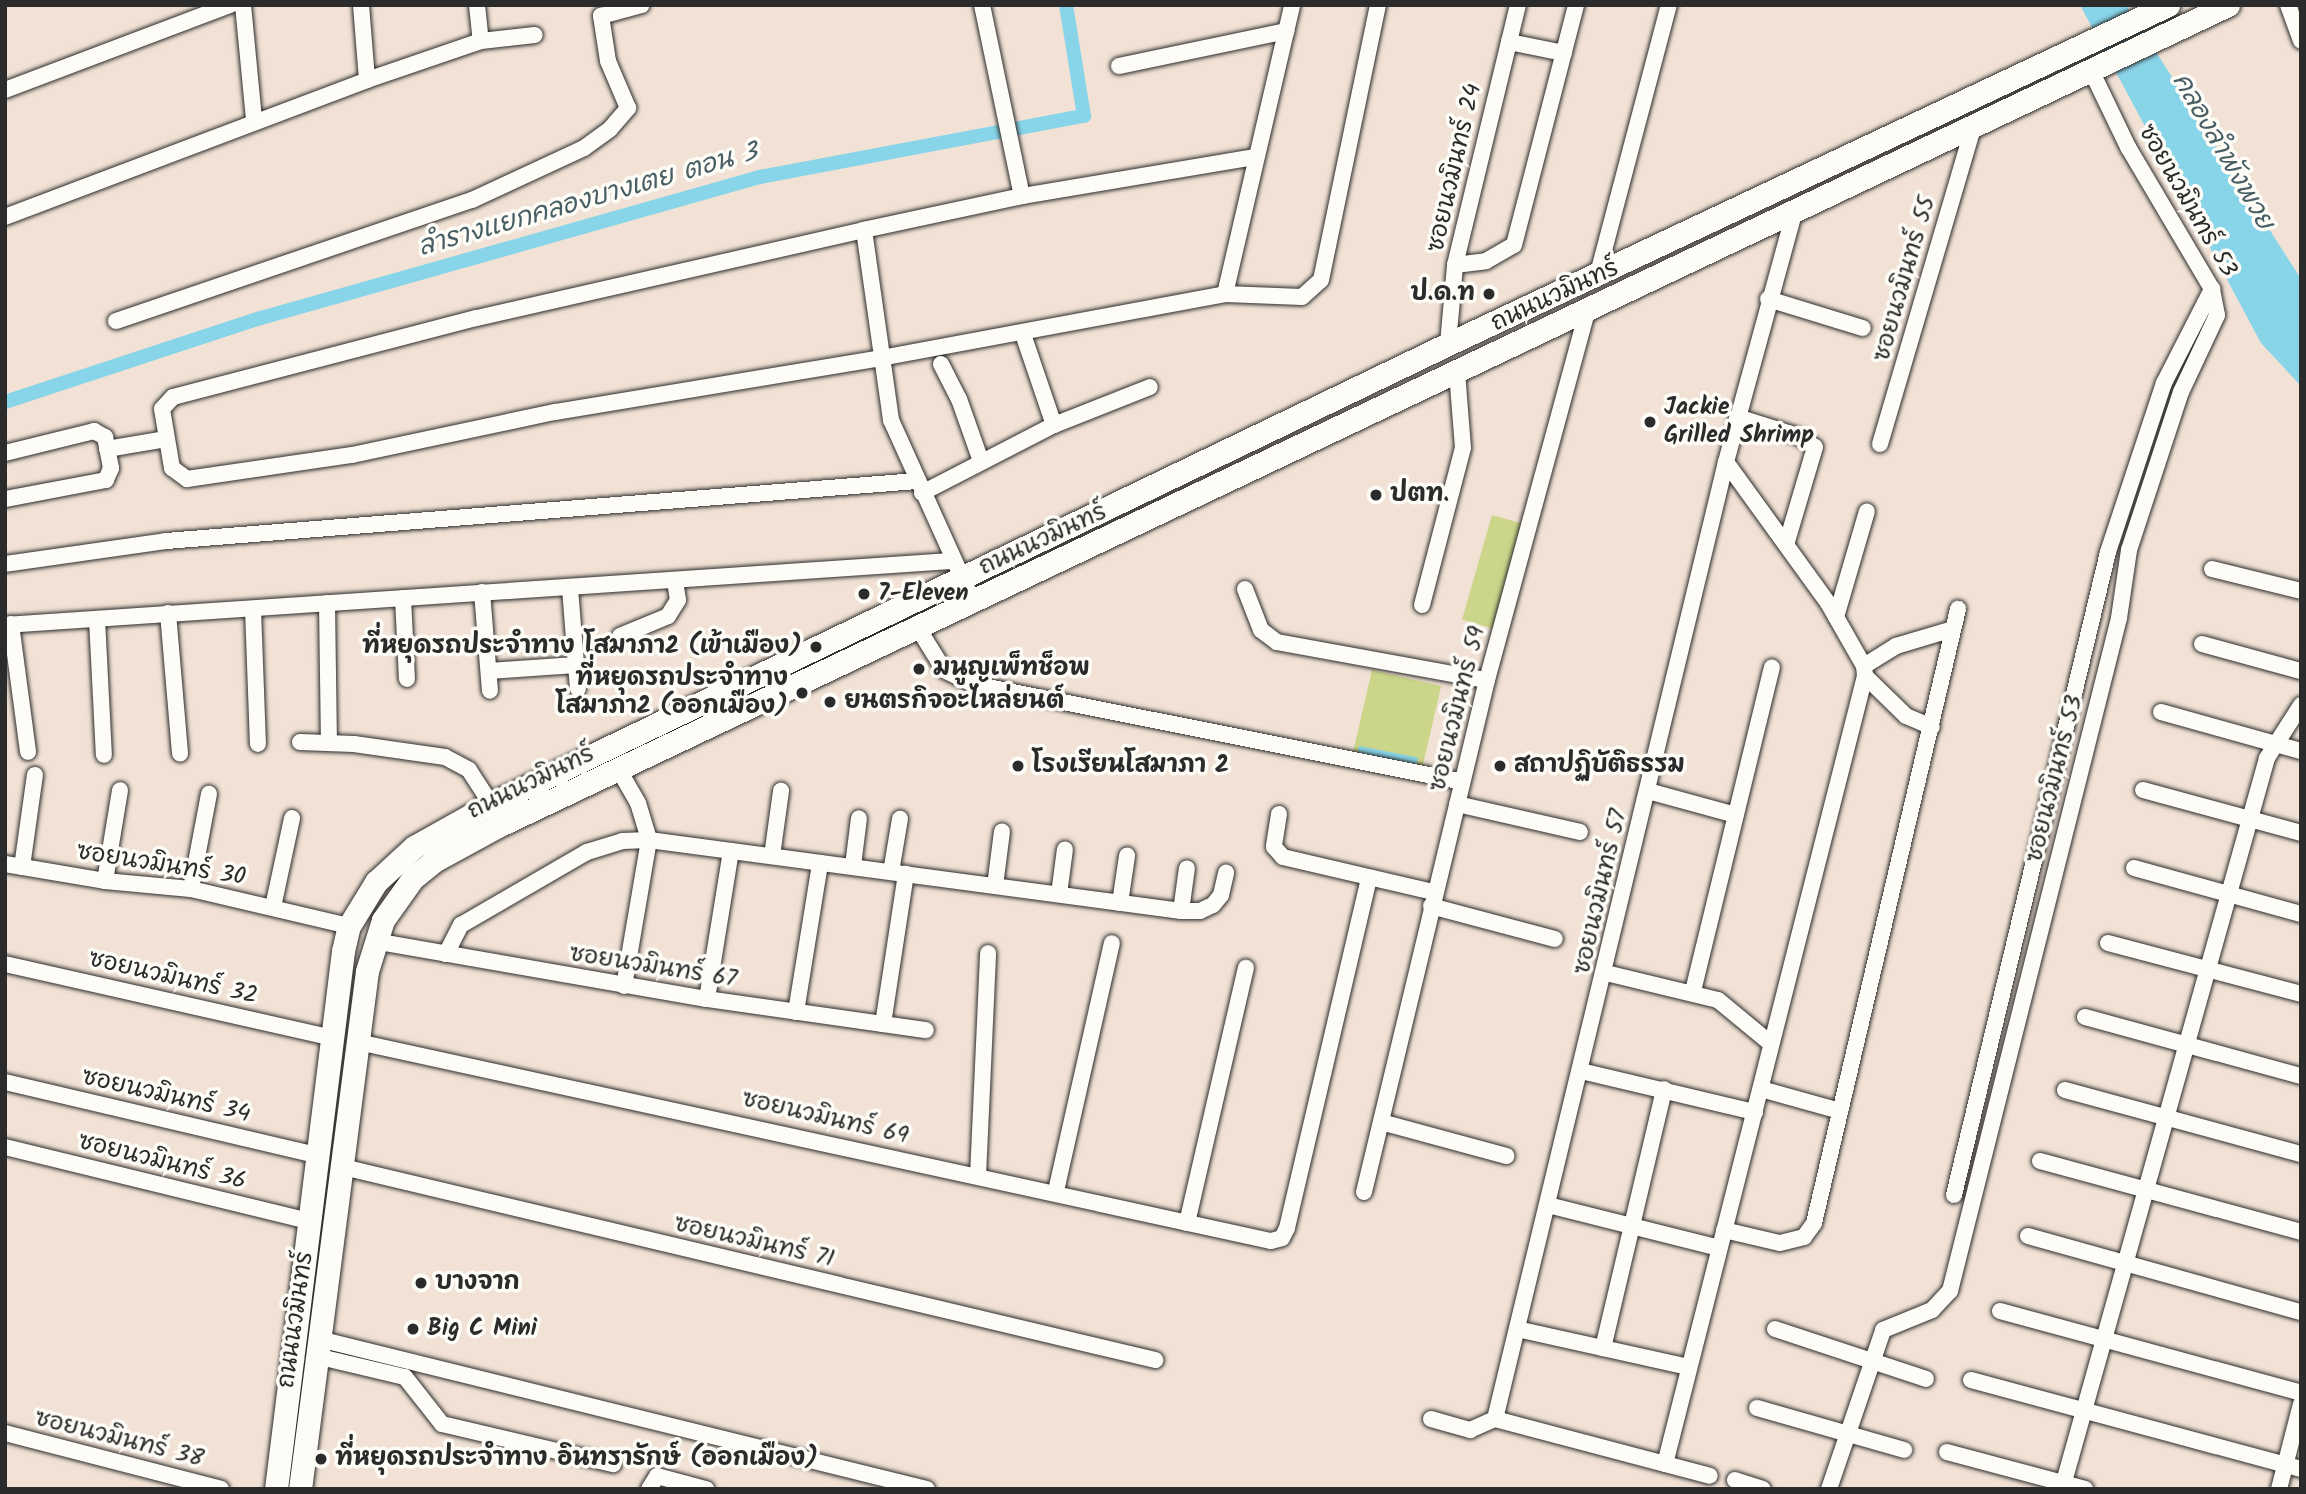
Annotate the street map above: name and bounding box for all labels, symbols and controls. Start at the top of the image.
water label: คลองลำพังพวย [2165,68,2279,236]
street label: ซอยนวมินทร์ 24 [1422,81,1488,255]
street label: ซอยนวมินทร์ 53 [2132,120,2242,282]
water label: ลำรางแยกคลองบางเตย ตอน 3 [415,138,761,264]
street label: ซอยนวมินทร์ 55 [1868,193,1942,365]
street label: ถนนนวมินทร์ [1487,254,1623,338]
place label: ป.ด.ท [1411,280,1475,308]
marker: ป.ด.ท [1481,286,1497,302]
place label: Jackie Grilled Shrimp [1664,394,1814,450]
marker: Jackie Grilled Shrimp [1642,414,1658,430]
place label: ปตท. [1390,481,1449,509]
marker: ปตท. [1368,487,1384,503]
street label: ถนนนวมินทร์ [975,498,1111,582]
place label: 7-Eleven [878,580,969,608]
marker: 7-Eleven [856,586,872,602]
street label: ซอยนวมินทร์ 59 [1424,623,1492,795]
place label: ที่หยุดรถประจำทาง โสมาภา2 (เข้าเมือง) [362,633,802,661]
marker: ที่หยุดรถประจำทาง โสมาภา2 (เข้าเมือง) [808,639,824,655]
place label: มนูญเพ็ทช็อพ [933,655,1090,683]
marker: มนูญเพ็ทช็อพ [911,661,927,677]
place label: ที่หยุดรถประจำทาง โสมาภา2 (ออกเมือง) [556,665,788,721]
marker: ที่หยุดรถประจำทาง โสมาภา2 (ออกเมือง) [794,685,810,701]
place label: ยนตรกิจอะไหล่ยนต์ [844,688,1064,716]
street label: ซอยนวมินทร์ 53 [2020,692,2090,866]
marker: ยนตรกิจอะไหล่ยนต์ [822,694,838,710]
street label: ถนนนวมินทร์ [463,740,599,826]
place label: โรงเรียนโสมาภา 2 [1032,752,1229,780]
place label: สถาปฏิบัติธรรม [1514,752,1685,780]
marker: โรงเรียนโสมาภา 2 [1010,758,1026,774]
marker: สถาปฏิบัติธรรม [1492,758,1508,774]
street label: ซอยนวมินทร์ 57 [1568,806,1634,978]
street label: ซอยนวมินทร์ 30 [74,837,248,893]
street label: ซอยนวมินทร์ 67 [567,940,739,994]
street label: ซอยนวมินทร์ 32 [86,945,260,1011]
street label: ซอยนวมินทร์ 34 [79,1063,253,1129]
street label: ซอยนวมินทร์ 69 [739,1085,911,1151]
street label: ซอยนวมินทร์ 36 [75,1127,249,1197]
street label: ซอยนวมินทร์ 71 [671,1210,837,1274]
street label: ถนนนวมินทร์ [272,1250,320,1390]
place label: บางจาก [435,1269,520,1297]
marker: บางจาก [413,1275,429,1291]
place label: Big C Mini [427,1315,537,1343]
marker: Big C Mini [405,1321,421,1337]
street label: ซอยนวมินทร์ 38 [32,1404,206,1474]
place label: ที่หยุดรถประจำทาง อินทรารักษ์ (ออกเมือง) [335,1445,818,1473]
marker: ที่หยุดรถประจำทาง อินทรารักษ์ (ออกเมือง) [313,1451,329,1467]

